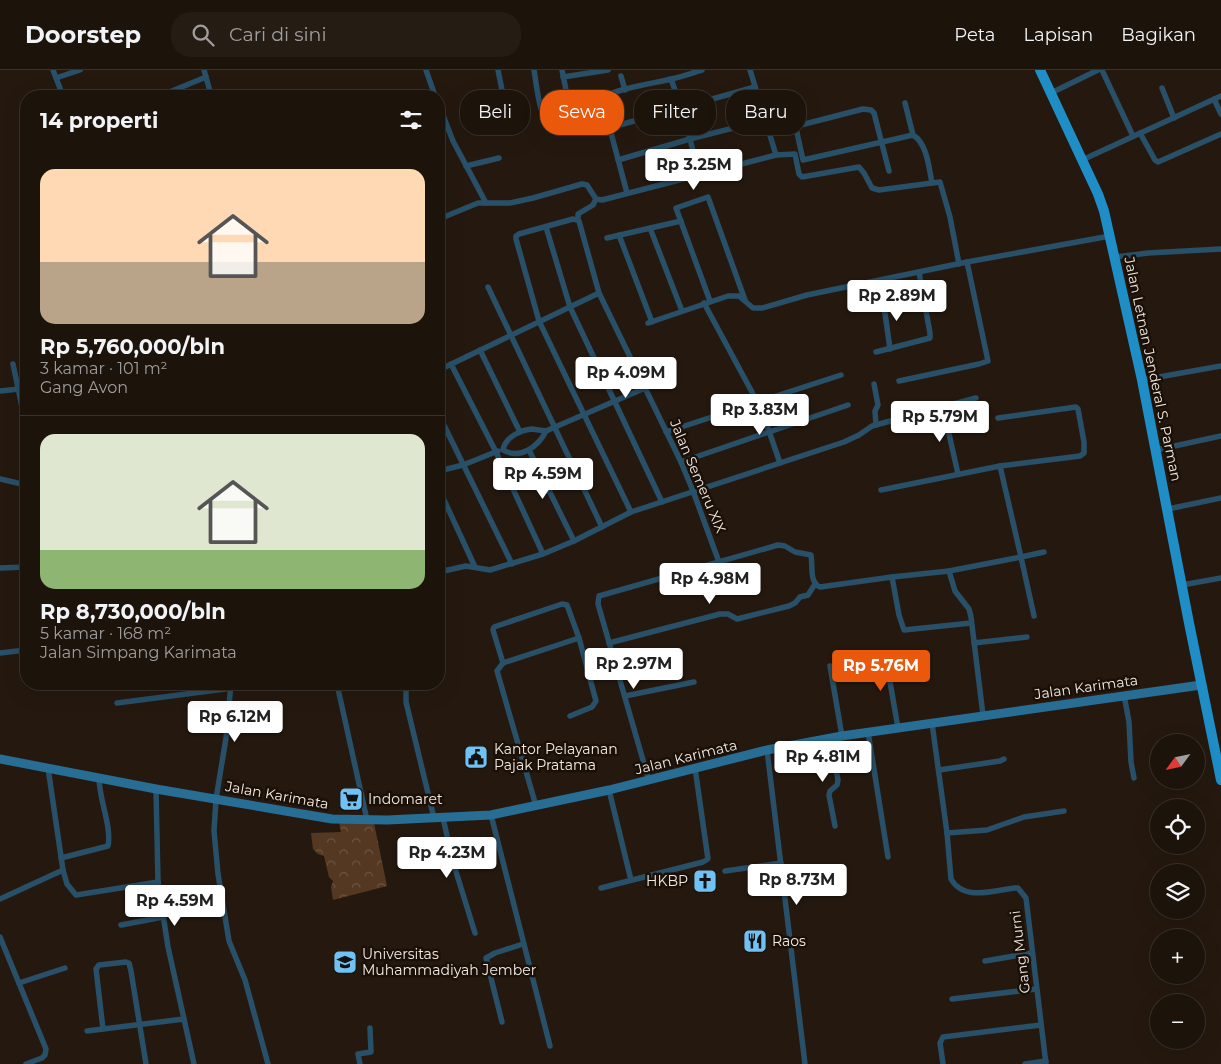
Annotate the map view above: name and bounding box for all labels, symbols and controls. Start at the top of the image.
search box [171,12,521,57]
text: Doorstep [25,20,141,49]
icon: search [189,21,217,49]
text: Cari di sini [229,23,327,46]
text: Peta [954,24,995,46]
text: Lapisan [1023,24,1093,46]
text: Bagikan [1121,24,1196,46]
chip: Beli [460,90,530,135]
chip: Sewa [540,90,624,135]
chip: Filter [634,90,716,135]
chip: Baru [726,90,806,135]
icon: filters [397,106,425,134]
text: 14 properti [40,108,158,133]
pin: Rp 3.25M [642,148,746,191]
text: Rp 3.25M [656,155,732,174]
icon: home [188,201,278,291]
street label: Jalan Letnan Jenderal S. Parman [1120,254,1186,483]
pin: Rp 2.89M [845,280,949,322]
text: Rp 2.89M [858,286,936,305]
text: Rp 5,760,000/bln [40,334,225,359]
pin: Rp 4.09M [574,356,678,399]
text: 3 kamar · 101 m² [40,359,168,378]
text: Rp 4.09M [587,363,666,382]
text: Gang Avon [40,378,128,397]
pin: Rp 3.83M [708,394,812,436]
text: Rp 3.83M [722,400,798,419]
pin: Rp 5.79M [888,400,992,443]
text: Rp 5.79M [902,407,978,426]
street label: Jalan Semeru XIX [666,416,730,535]
pin: Rp 4.59M [491,458,595,500]
text: Rp 4.59M [504,464,582,483]
icon: home [188,467,278,557]
pin: Rp 4.98M [658,562,762,605]
text: Rp 4.98M [671,569,749,588]
text: Rp 8,730,000/bln [40,599,226,624]
text: 5 kamar · 168 m² [40,624,171,643]
text: Jalan Simpang Karimata [40,643,237,662]
pin: Rp 2.97M [582,648,686,690]
pin: Rp 5.76M [829,650,933,692]
text: Rp 2.97M [596,654,672,673]
text: Rp 5.76M [843,656,919,675]
street label: Jalan Karimata [1032,671,1139,703]
pin: Rp 6.12M [183,700,287,743]
text: Rp 6.12M [199,707,271,726]
north arrow [1150,734,1205,789]
map controls [1150,734,1205,1049]
street label: Jalan Karimata [632,736,739,779]
place label: Kantor Pelayanan Pajak Pratama [494,740,618,774]
pin: Rp 4.81M [771,740,875,783]
public building icon: Kantor Pelayanan Pajak Pratama [463,744,489,770]
text: Rp 4.81M [785,747,861,766]
street label: Jalan Karimata [223,777,330,813]
supermarket icon: Indomaret [338,786,364,812]
place label: Indomaret [368,790,443,808]
button: locate [1150,799,1205,854]
pin: Rp 4.23M [395,836,499,879]
text: Rp 4.23M [408,843,486,862]
pin: Rp 8.73M [745,864,849,906]
button: layers [1150,864,1205,919]
church icon: HKBP [692,868,718,894]
text: Rp 8.73M [759,870,835,889]
place label: HKBP [646,872,688,890]
pin: Rp 4.59M [123,884,227,927]
text: Rp 4.59M [136,891,214,910]
street label: Gang Murni [1006,910,1034,994]
restaurant icon: Raos [742,928,768,954]
button: + [1150,929,1205,984]
place label: Raos [772,932,806,950]
place label: Universitas Muhammadiyah Jember [362,945,537,979]
school or university icon: Universitas Muhammadiyah Jember [332,949,358,975]
button: − [1150,994,1205,1049]

